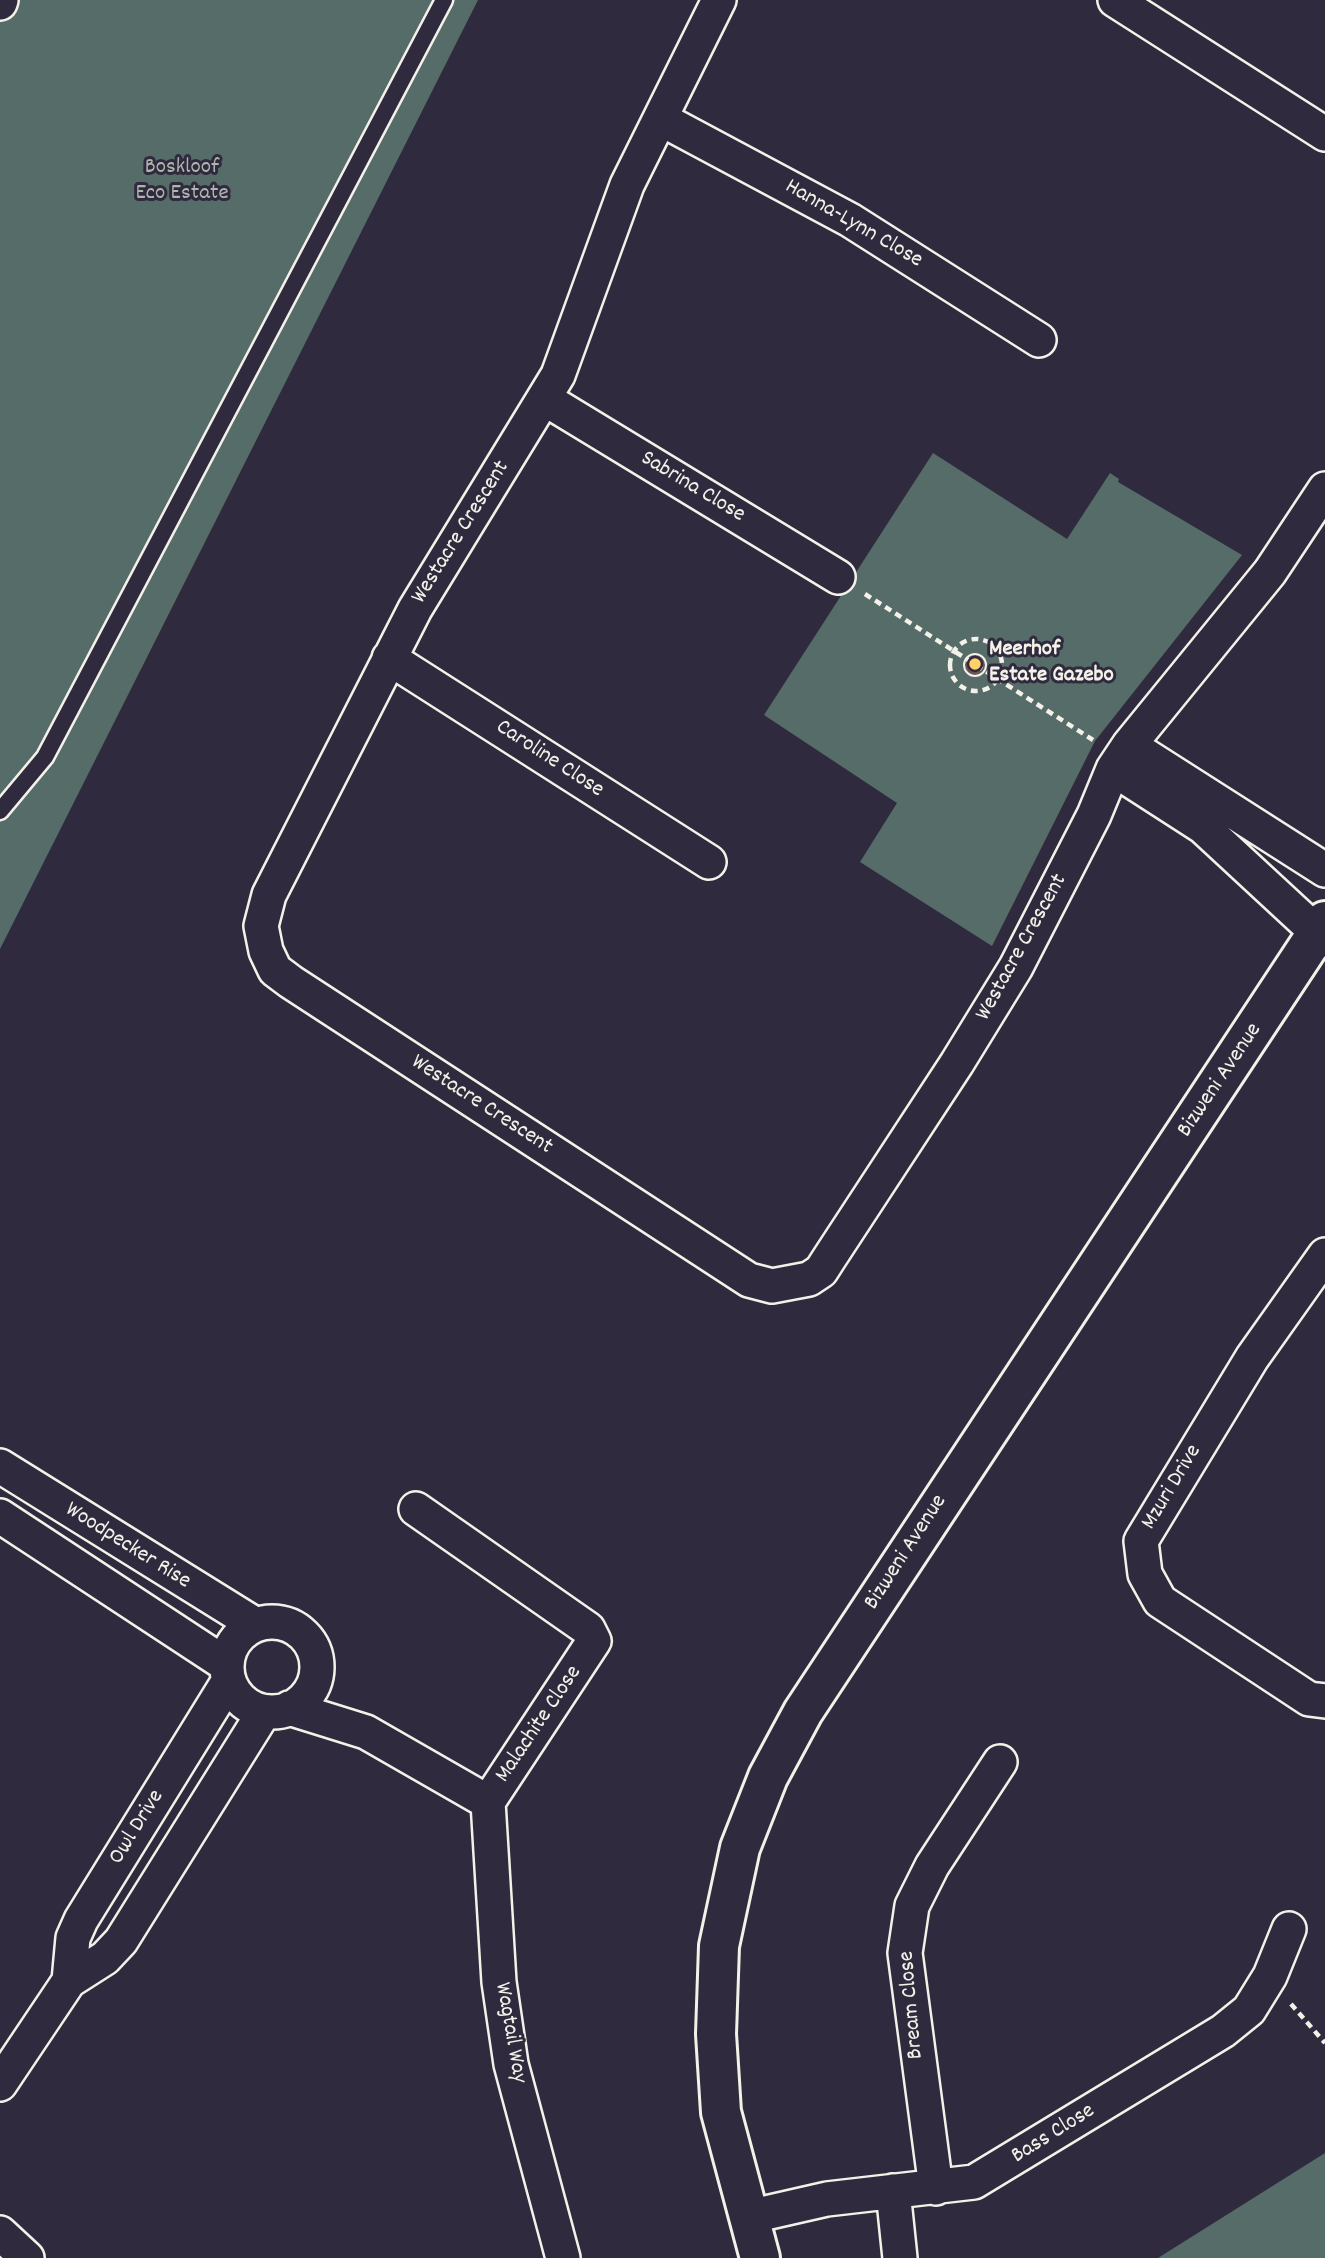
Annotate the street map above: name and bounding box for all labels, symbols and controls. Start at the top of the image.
park label: Boskloof Eco Estate [135,155,229,209]
street label: Hanna-Lynn Close [779,174,927,276]
street label: Sabrina Close [635,446,749,530]
street label: Westacre Crescent [407,456,517,610]
place label: Meerhof Estate Gazebo [989,637,1114,691]
marker: Meerhof Estate Gazebo [967,656,983,672]
street label: Caroline Close [490,715,608,805]
street label: Westacre Crescent [971,870,1075,1026]
street label: Bizweni Avenue [1173,1019,1269,1143]
street label: Westacre Crescent [405,1050,557,1162]
street label: Mzuri Drive [1137,1440,1209,1536]
street label: Bizweni Avenue [860,1490,954,1616]
street label: Woodpecker Rise [59,1497,195,1597]
street label: Malachite Close [491,1661,589,1789]
street label: Owl Drive [104,1785,172,1871]
street label: Bream Close [895,1950,931,2060]
street label: Wagtail Way [487,1981,531,2085]
street label: Bass Close [1007,2099,1101,2171]

